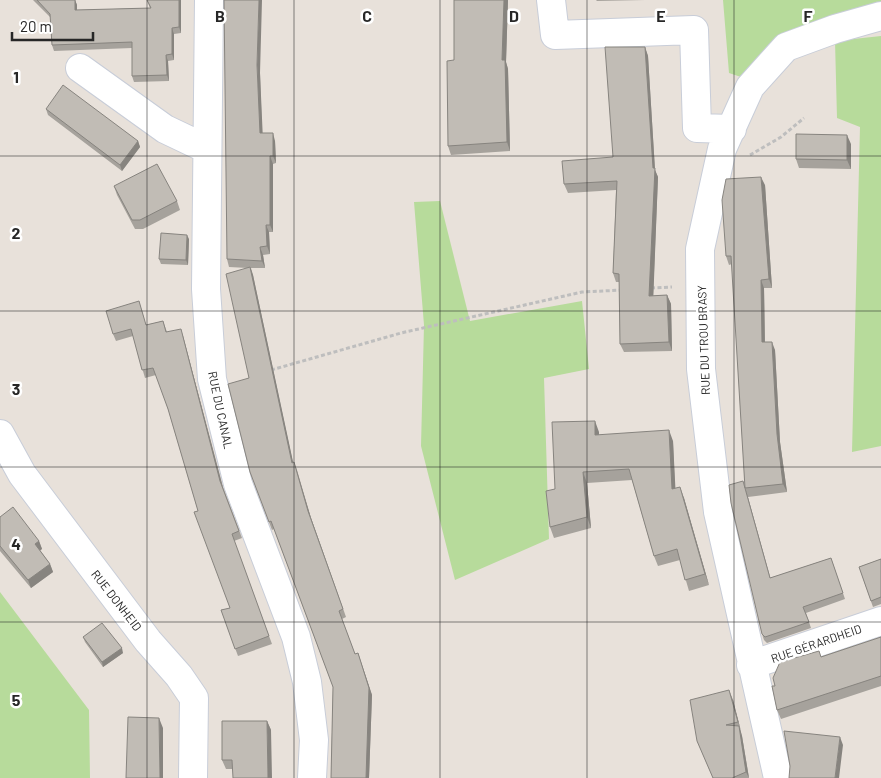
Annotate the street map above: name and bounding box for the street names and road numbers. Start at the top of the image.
street label: RUE DU TROU BRASY [694,285,712,395]
street label: RUE DU CANAL [206,370,236,450]
street label: RUE DONHEID [89,567,145,633]
street label: RUE GÉRARDHEID [769,621,863,665]

